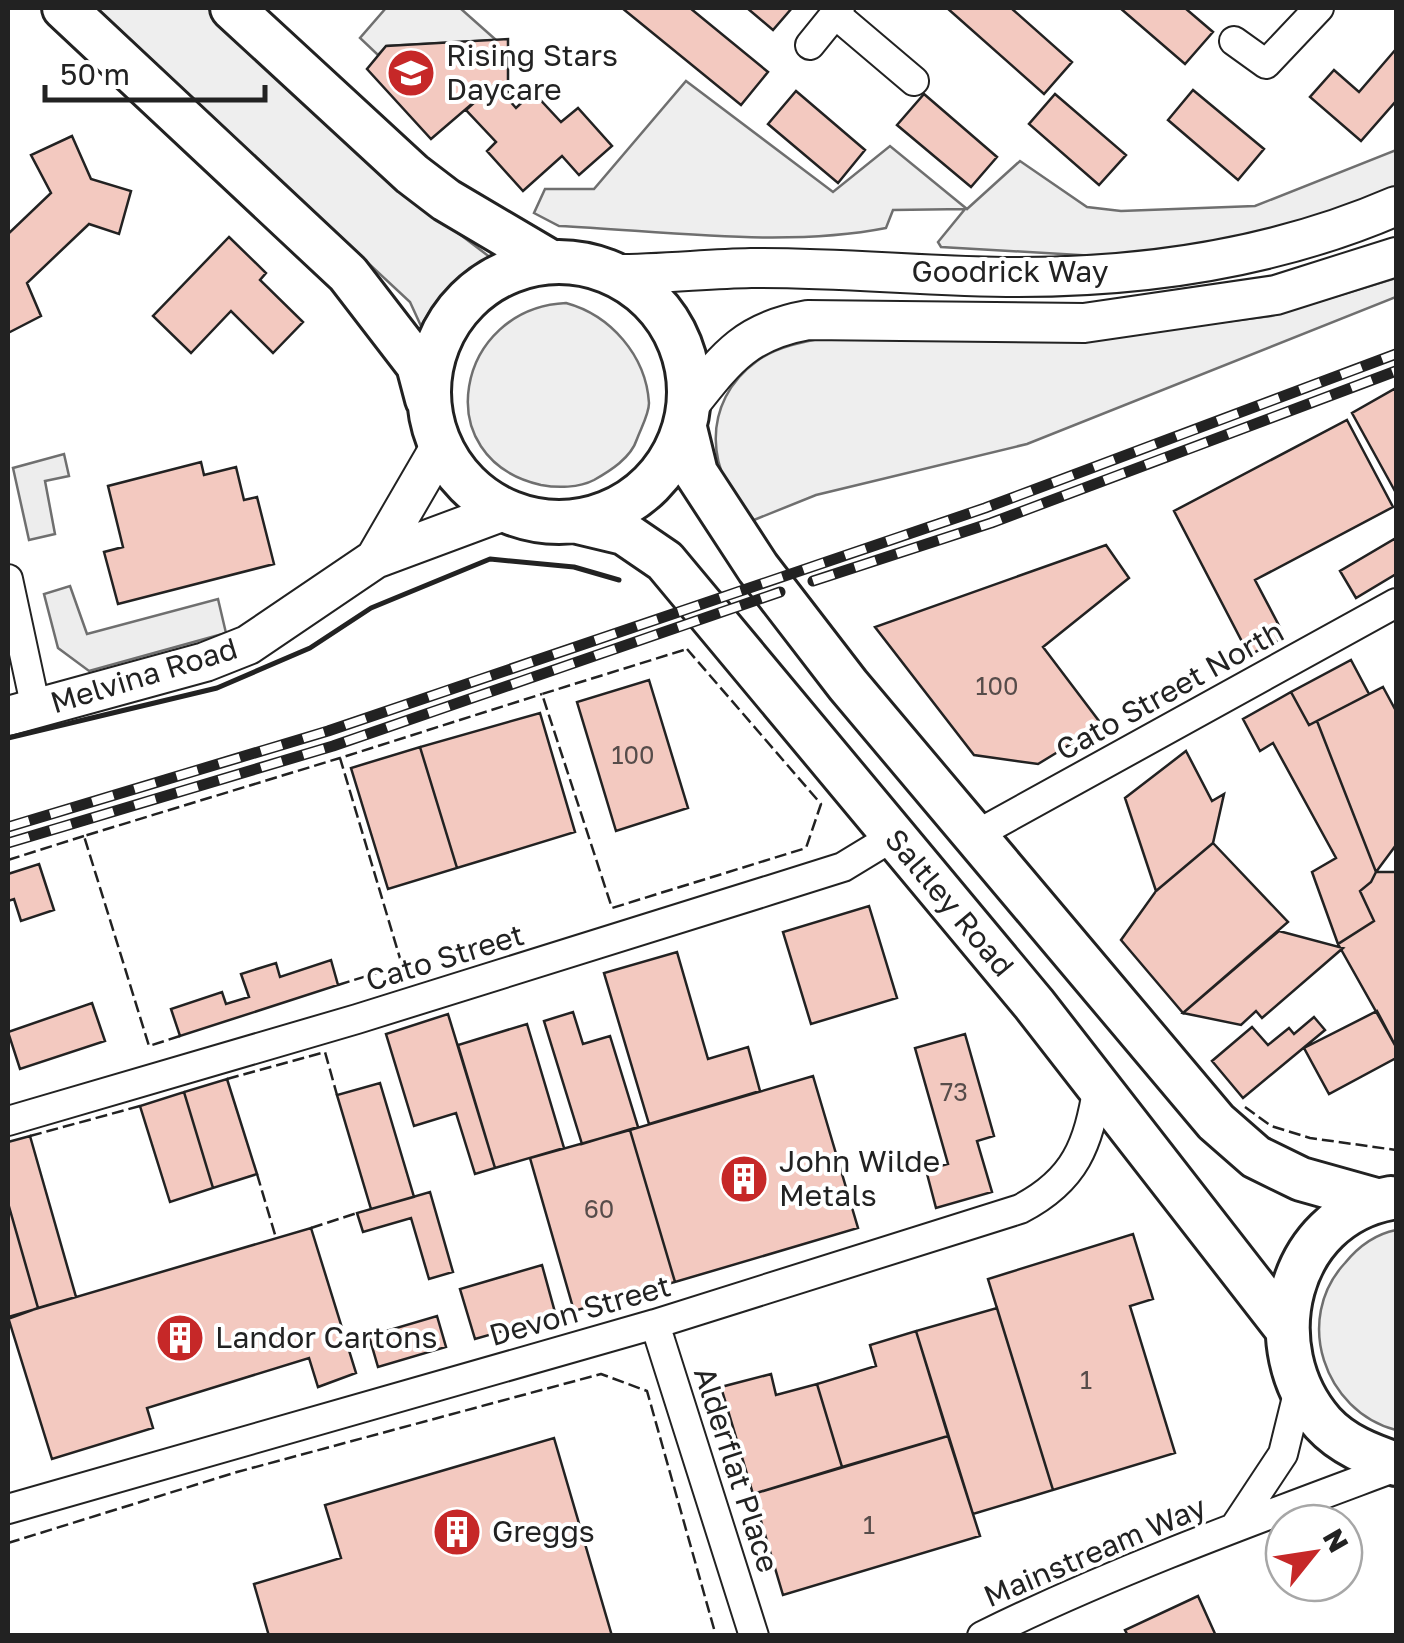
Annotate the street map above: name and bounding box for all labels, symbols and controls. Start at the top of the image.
place label: Rising Stars Daycare [446,37,618,107]
scale bar [45,40,265,102]
school or university icon: Rising Stars Daycare [385,47,437,99]
text: 50 m [60,56,130,92]
street label: Goodrick Way [912,253,1109,289]
street label: Cato Street North [1050,613,1289,768]
street label: Melvina Road [46,630,241,721]
house number: 100 [975,670,1019,701]
house number: 100 [611,739,655,770]
street label: Saltley Road [878,821,1022,983]
street label: Cato Street [361,916,528,998]
house number: 73 [940,1076,968,1107]
place label: John Wilde Metals [779,1143,940,1213]
building icon: John Wilde Metals [718,1153,770,1205]
house number: 60 [584,1193,614,1224]
street label: Devon Street [485,1267,674,1353]
building icon: Landor Cartons [154,1312,206,1364]
place label: Landor Cartons [215,1319,437,1355]
street label: Alderflat Place [687,1363,787,1577]
house number: 1 [1080,1364,1092,1395]
street label: Mainstream Way [978,1488,1211,1614]
north arrow [1264,1503,1364,1603]
building icon: Greggs [431,1506,483,1558]
house number: 1 [863,1509,875,1540]
place label: Greggs [492,1513,595,1549]
text: N [1316,1523,1356,1558]

